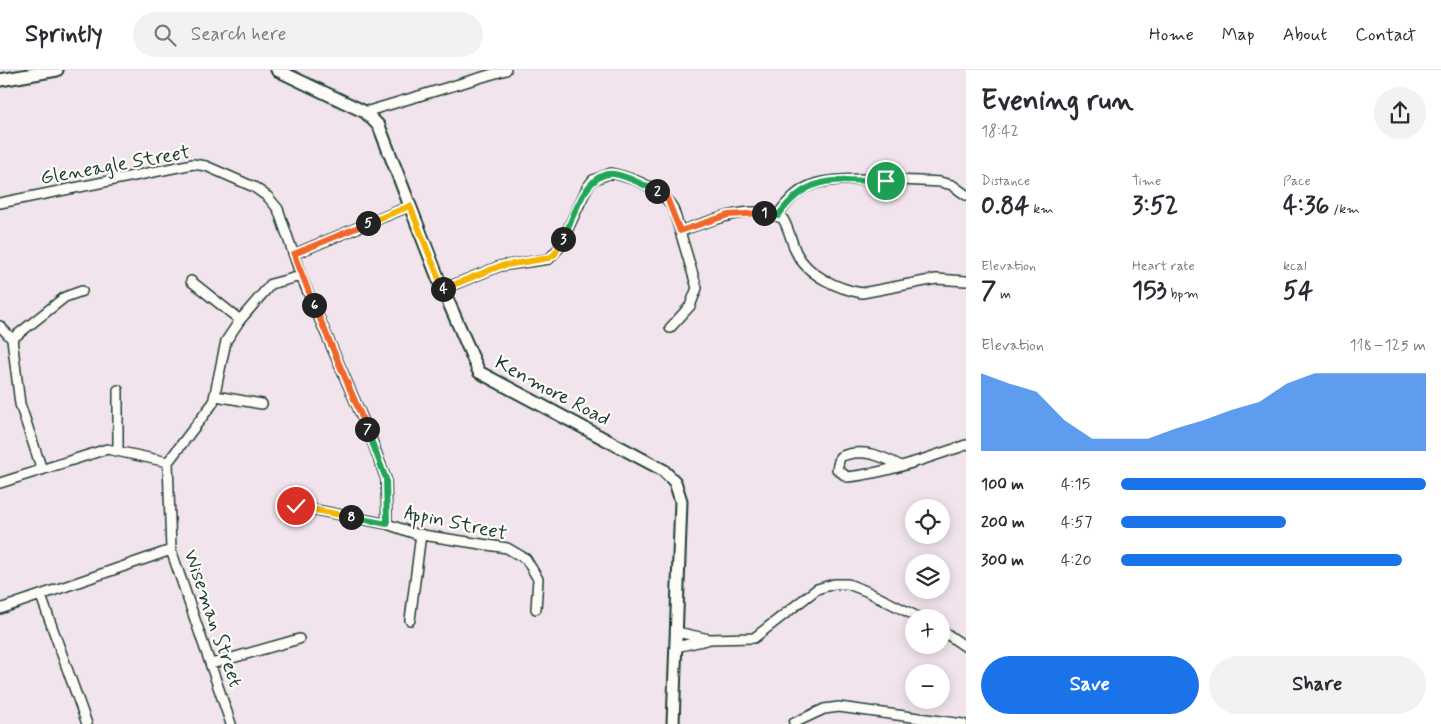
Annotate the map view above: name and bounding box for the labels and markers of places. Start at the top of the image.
pin [865,160,907,202]
pin: 2 [644,178,670,204]
pin: 1 [752,200,776,226]
pin: 5 [356,210,380,236]
pin: 3 [550,226,576,252]
pin: 4 [430,276,456,302]
pin: 6 [302,292,326,318]
pin: 7 [354,416,380,442]
pin [275,485,317,527]
pin: 8 [338,504,364,530]

